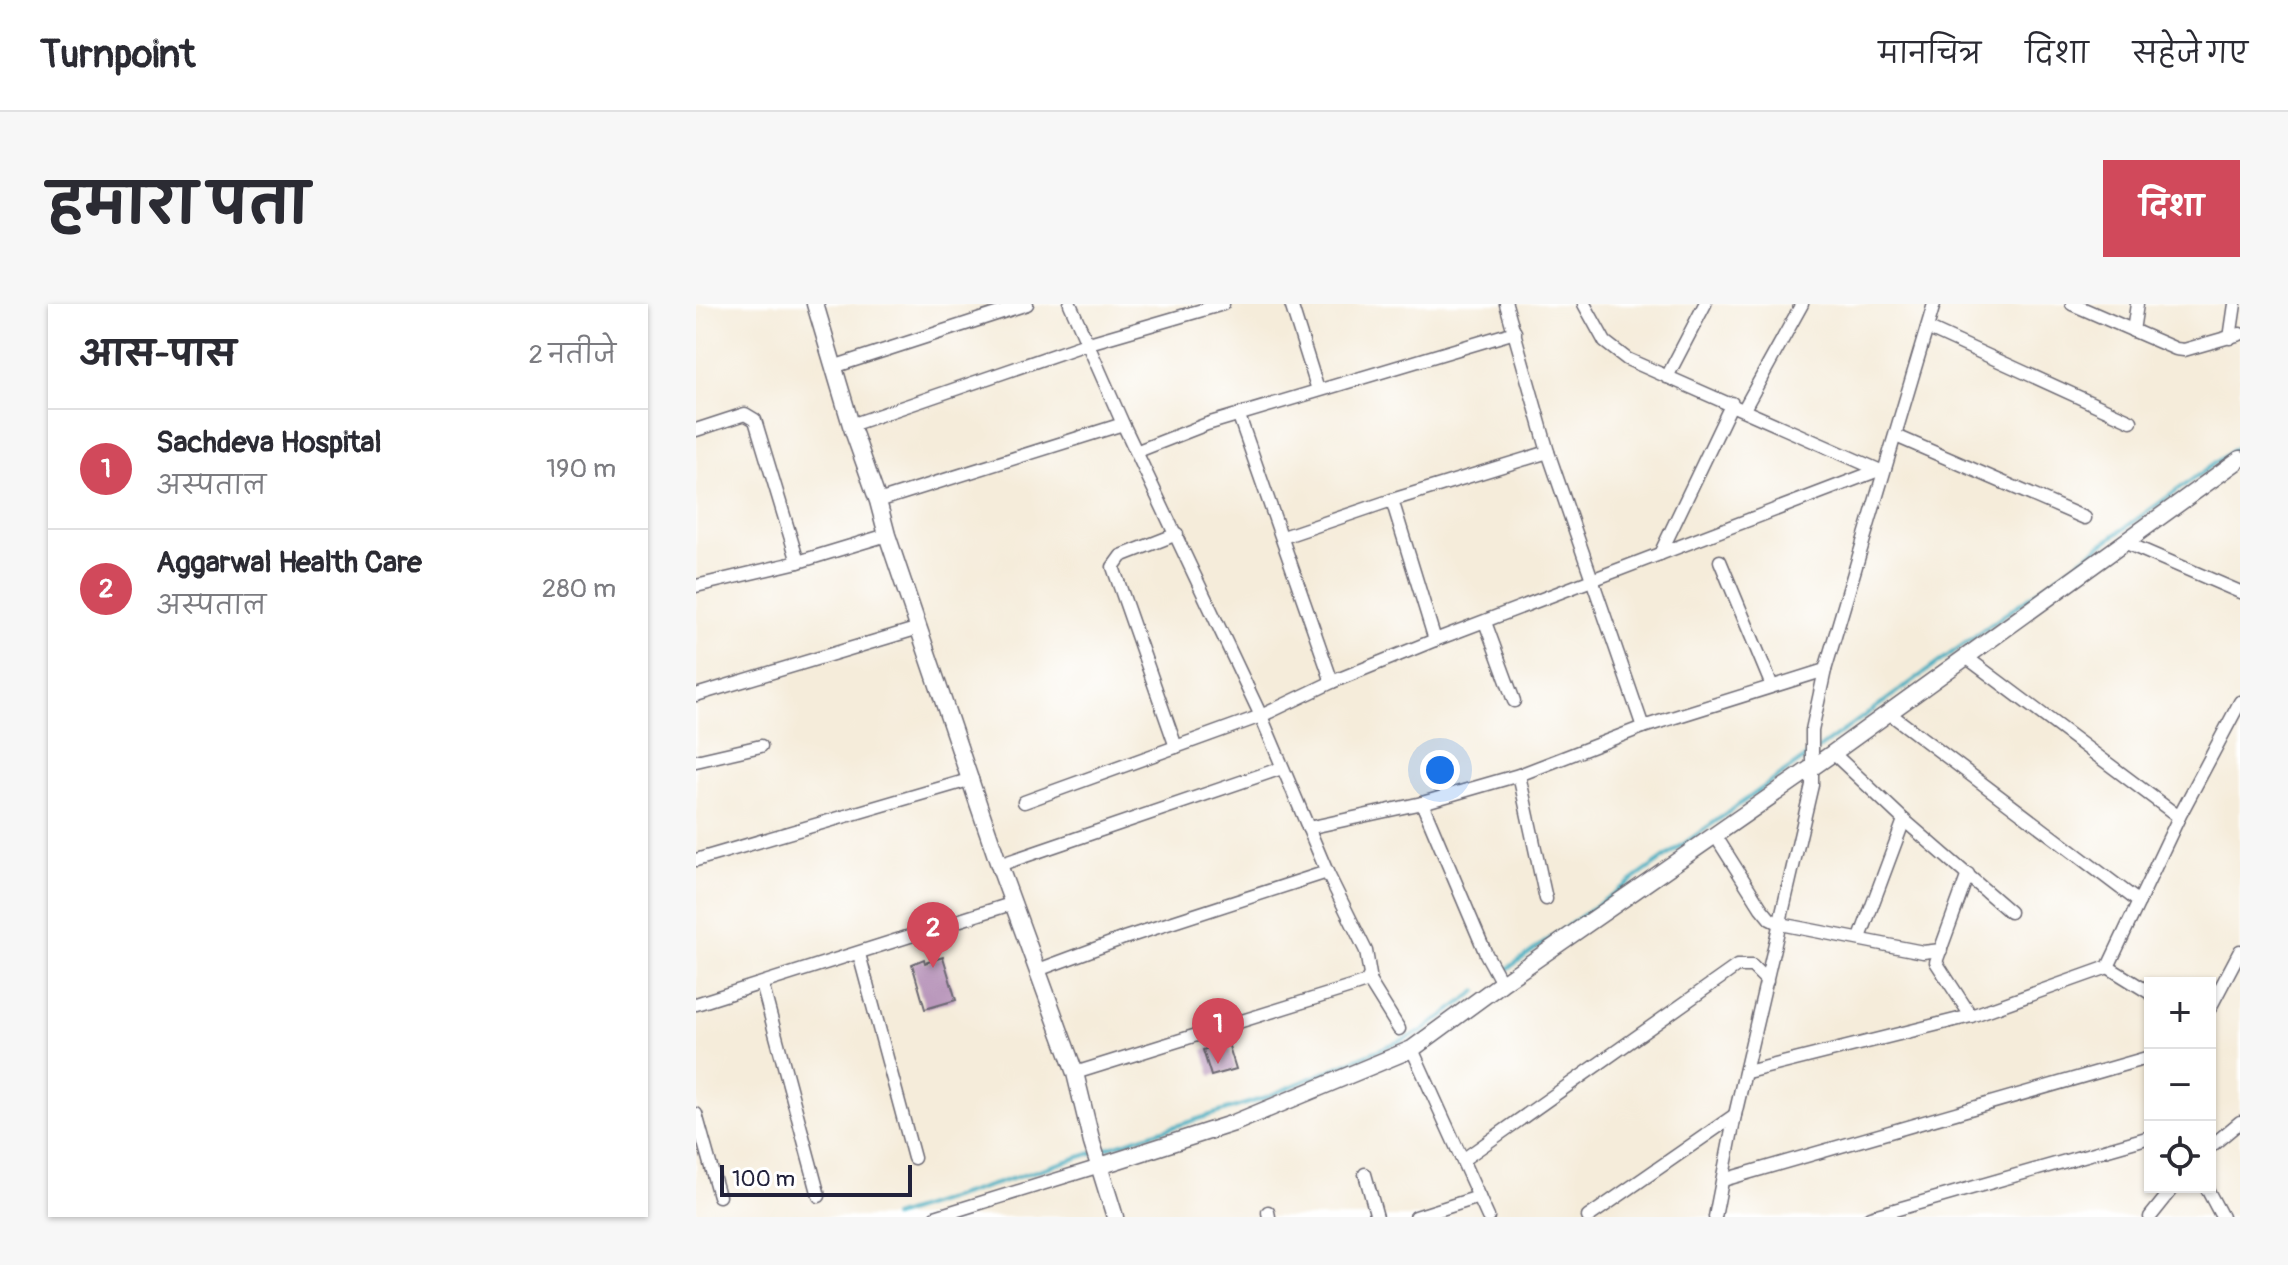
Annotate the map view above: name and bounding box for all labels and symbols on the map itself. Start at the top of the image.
your location [1420,750,1460,790]
pin: 2 [907,902,959,968]
pin: 1 [1192,998,1244,1064]
scale bar [720,1161,912,1197]

